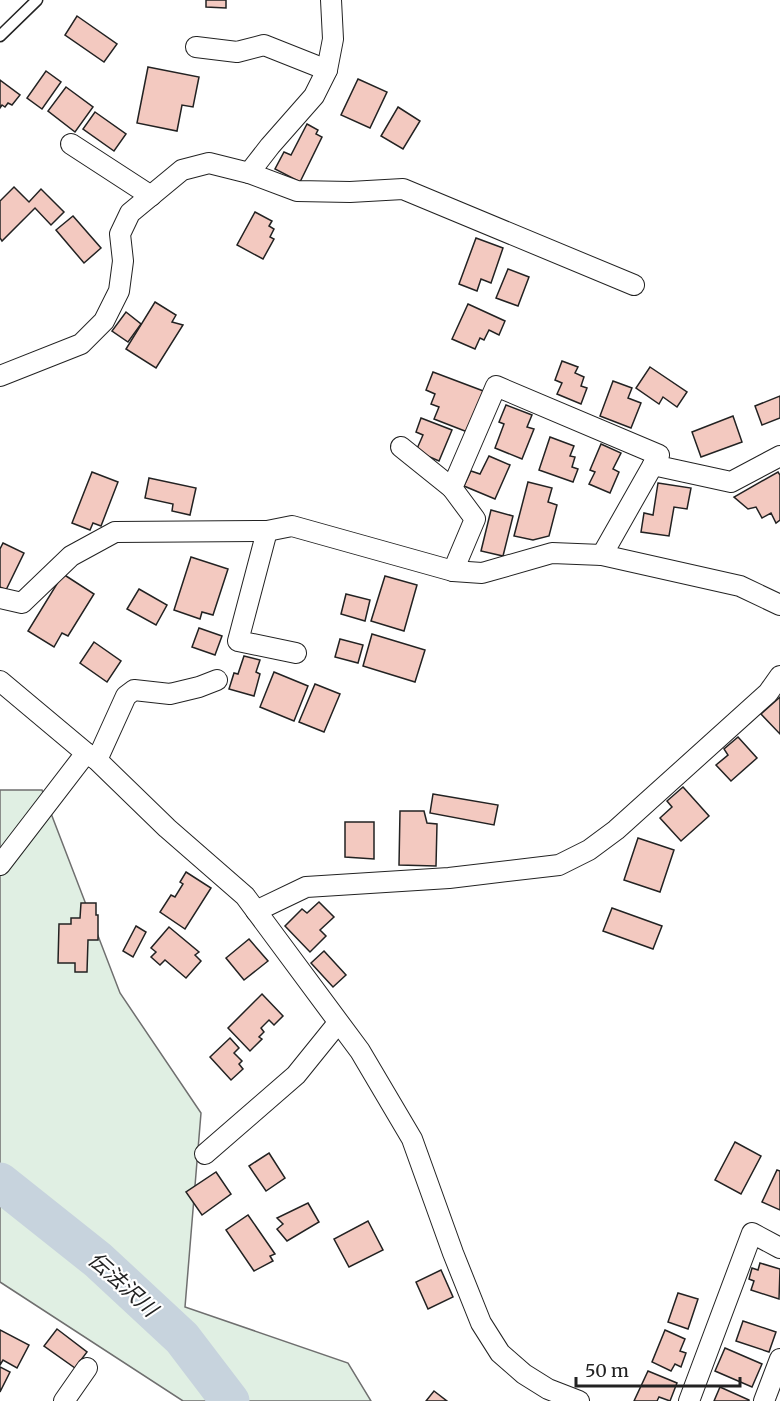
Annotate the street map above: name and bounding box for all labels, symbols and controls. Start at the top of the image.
water label: 伝法沢川 [83,1246,165,1323]
scale bar [576,1350,740,1388]
text: 50 m [585,1359,629,1382]

